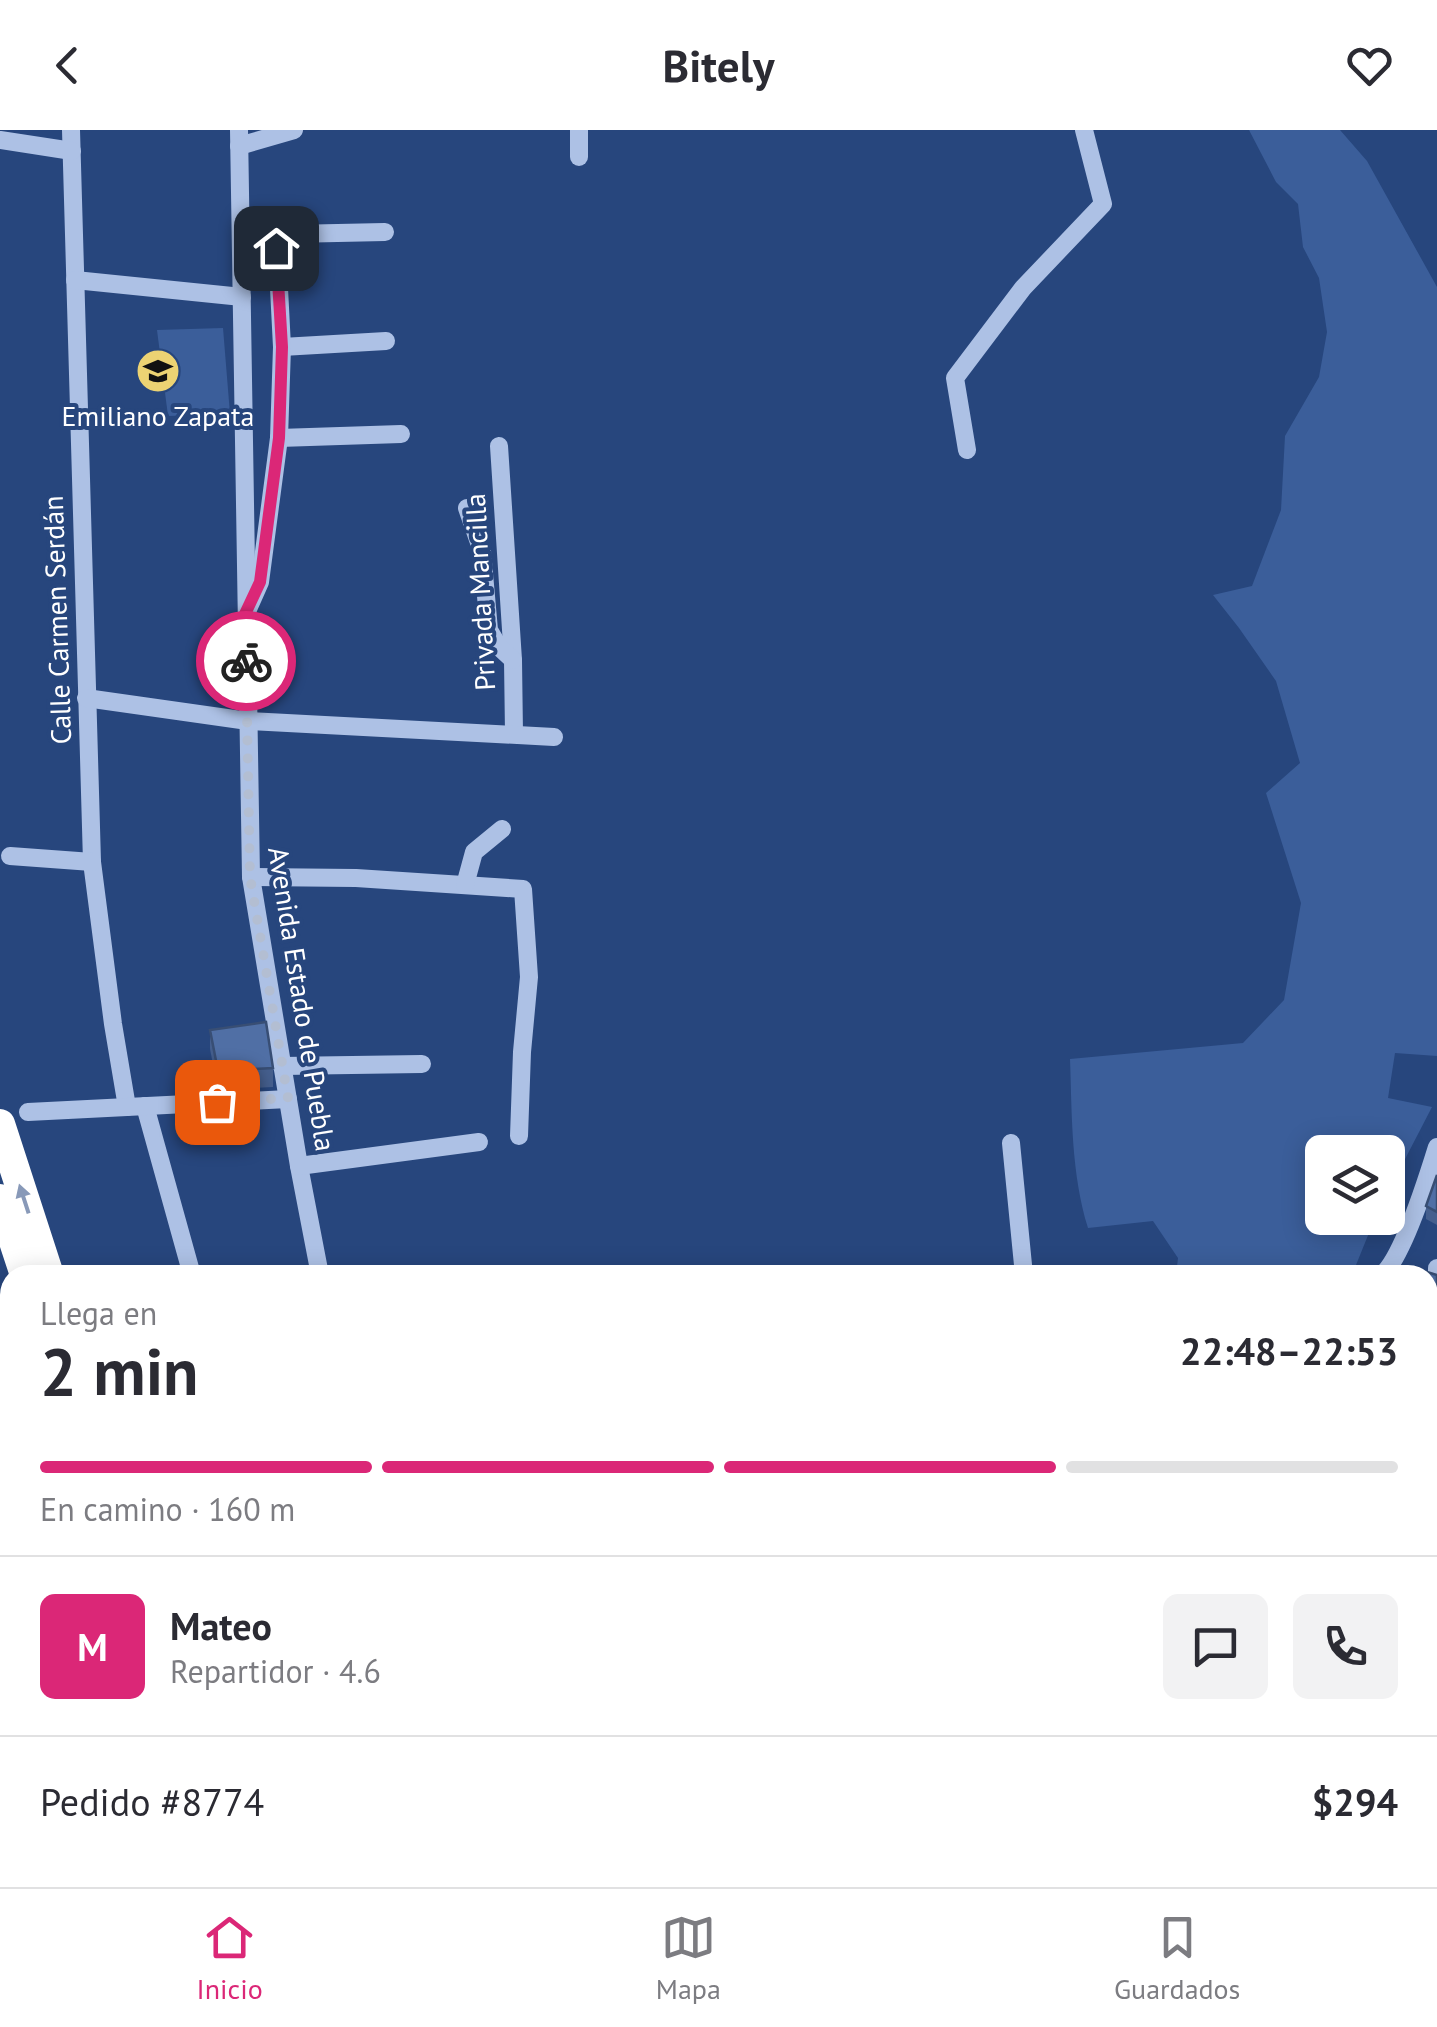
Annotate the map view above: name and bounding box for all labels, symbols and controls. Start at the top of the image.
text: Bitely [663,36,774,94]
icon: back [40,38,95,93]
icon: heart [1342,38,1397,93]
pin [234,206,319,291]
icon: home [249,221,304,276]
school or university icon: Emiliano Zapata [135,348,181,394]
place label: Emiliano Zapata [62,397,254,434]
street label: Privada Mancilla [456,493,503,691]
street label: Calle Carmen Serdán [34,495,79,745]
courier [196,611,296,711]
icon: bike [219,634,274,689]
street label: Avenida Estado de Puebla [260,844,345,1154]
pin [175,1060,260,1145]
icon: bag [190,1075,245,1130]
map controls [1305,1135,1405,1235]
button: layers [1305,1135,1405,1235]
one-way arrow [16,1184,31,1214]
text: Llega en [40,1292,157,1334]
text: 22:48–22:53 [1180,1326,1398,1375]
text: 2 min [40,1329,199,1413]
text: En camino · 160 m [40,1488,295,1530]
button: chat [1163,1594,1268,1699]
button: phone [1293,1594,1398,1699]
text: Mateo [170,1601,272,1650]
text: M [77,1622,108,1671]
text: Repartidor · 4.6 [170,1650,381,1692]
text: Pedido #8774 [40,1777,264,1826]
text: $294 [1312,1777,1398,1826]
tab: Inicio [197,1910,263,2007]
tab: Mapa [656,1910,721,2007]
tab: Guardados [1114,1910,1240,2007]

